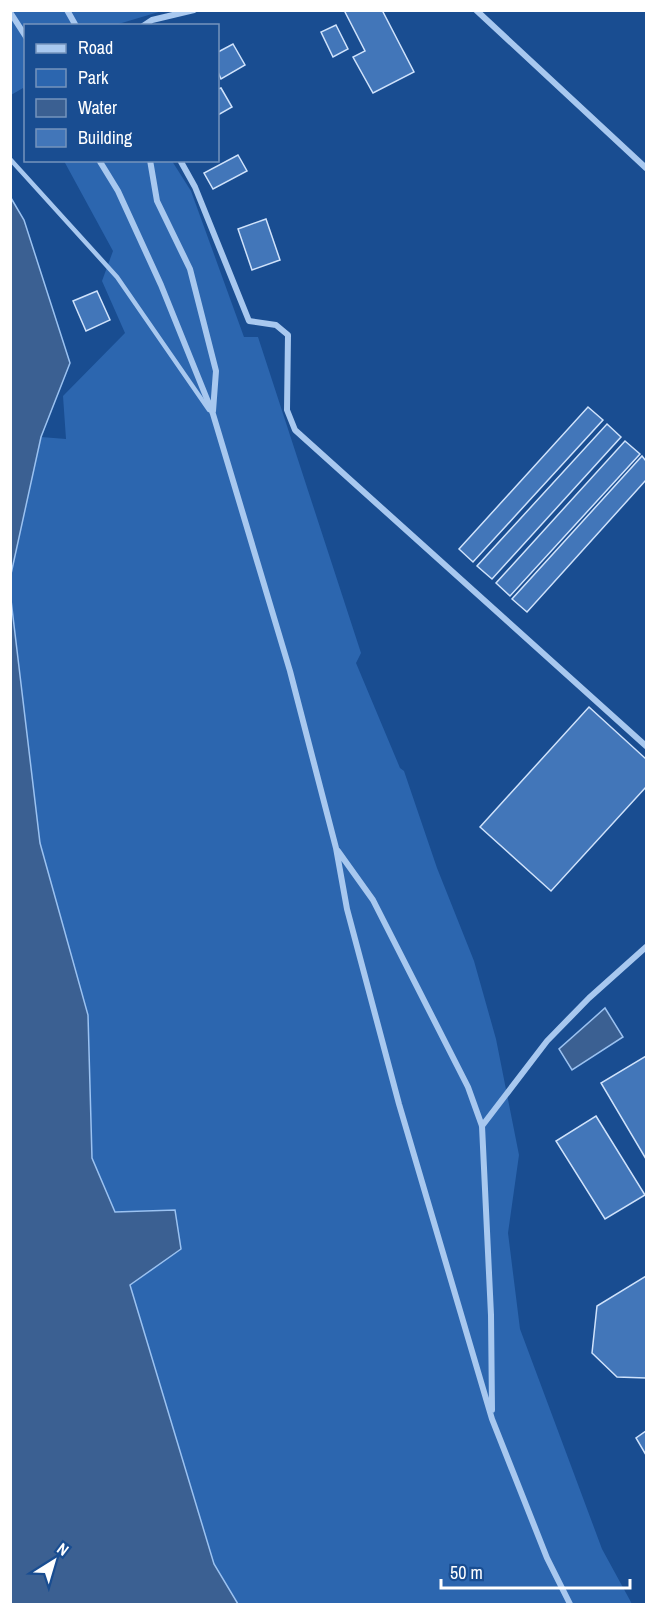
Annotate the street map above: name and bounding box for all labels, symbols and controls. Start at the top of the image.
legend [24,24,219,162]
text: Road [78,35,113,60]
text: Park [78,65,109,90]
text: Water [78,95,117,120]
text: Building [78,125,133,150]
north arrow [24,1531,84,1591]
text: N [53,1537,73,1561]
scale bar [441,1552,630,1590]
text: 50 m [450,1560,483,1585]

